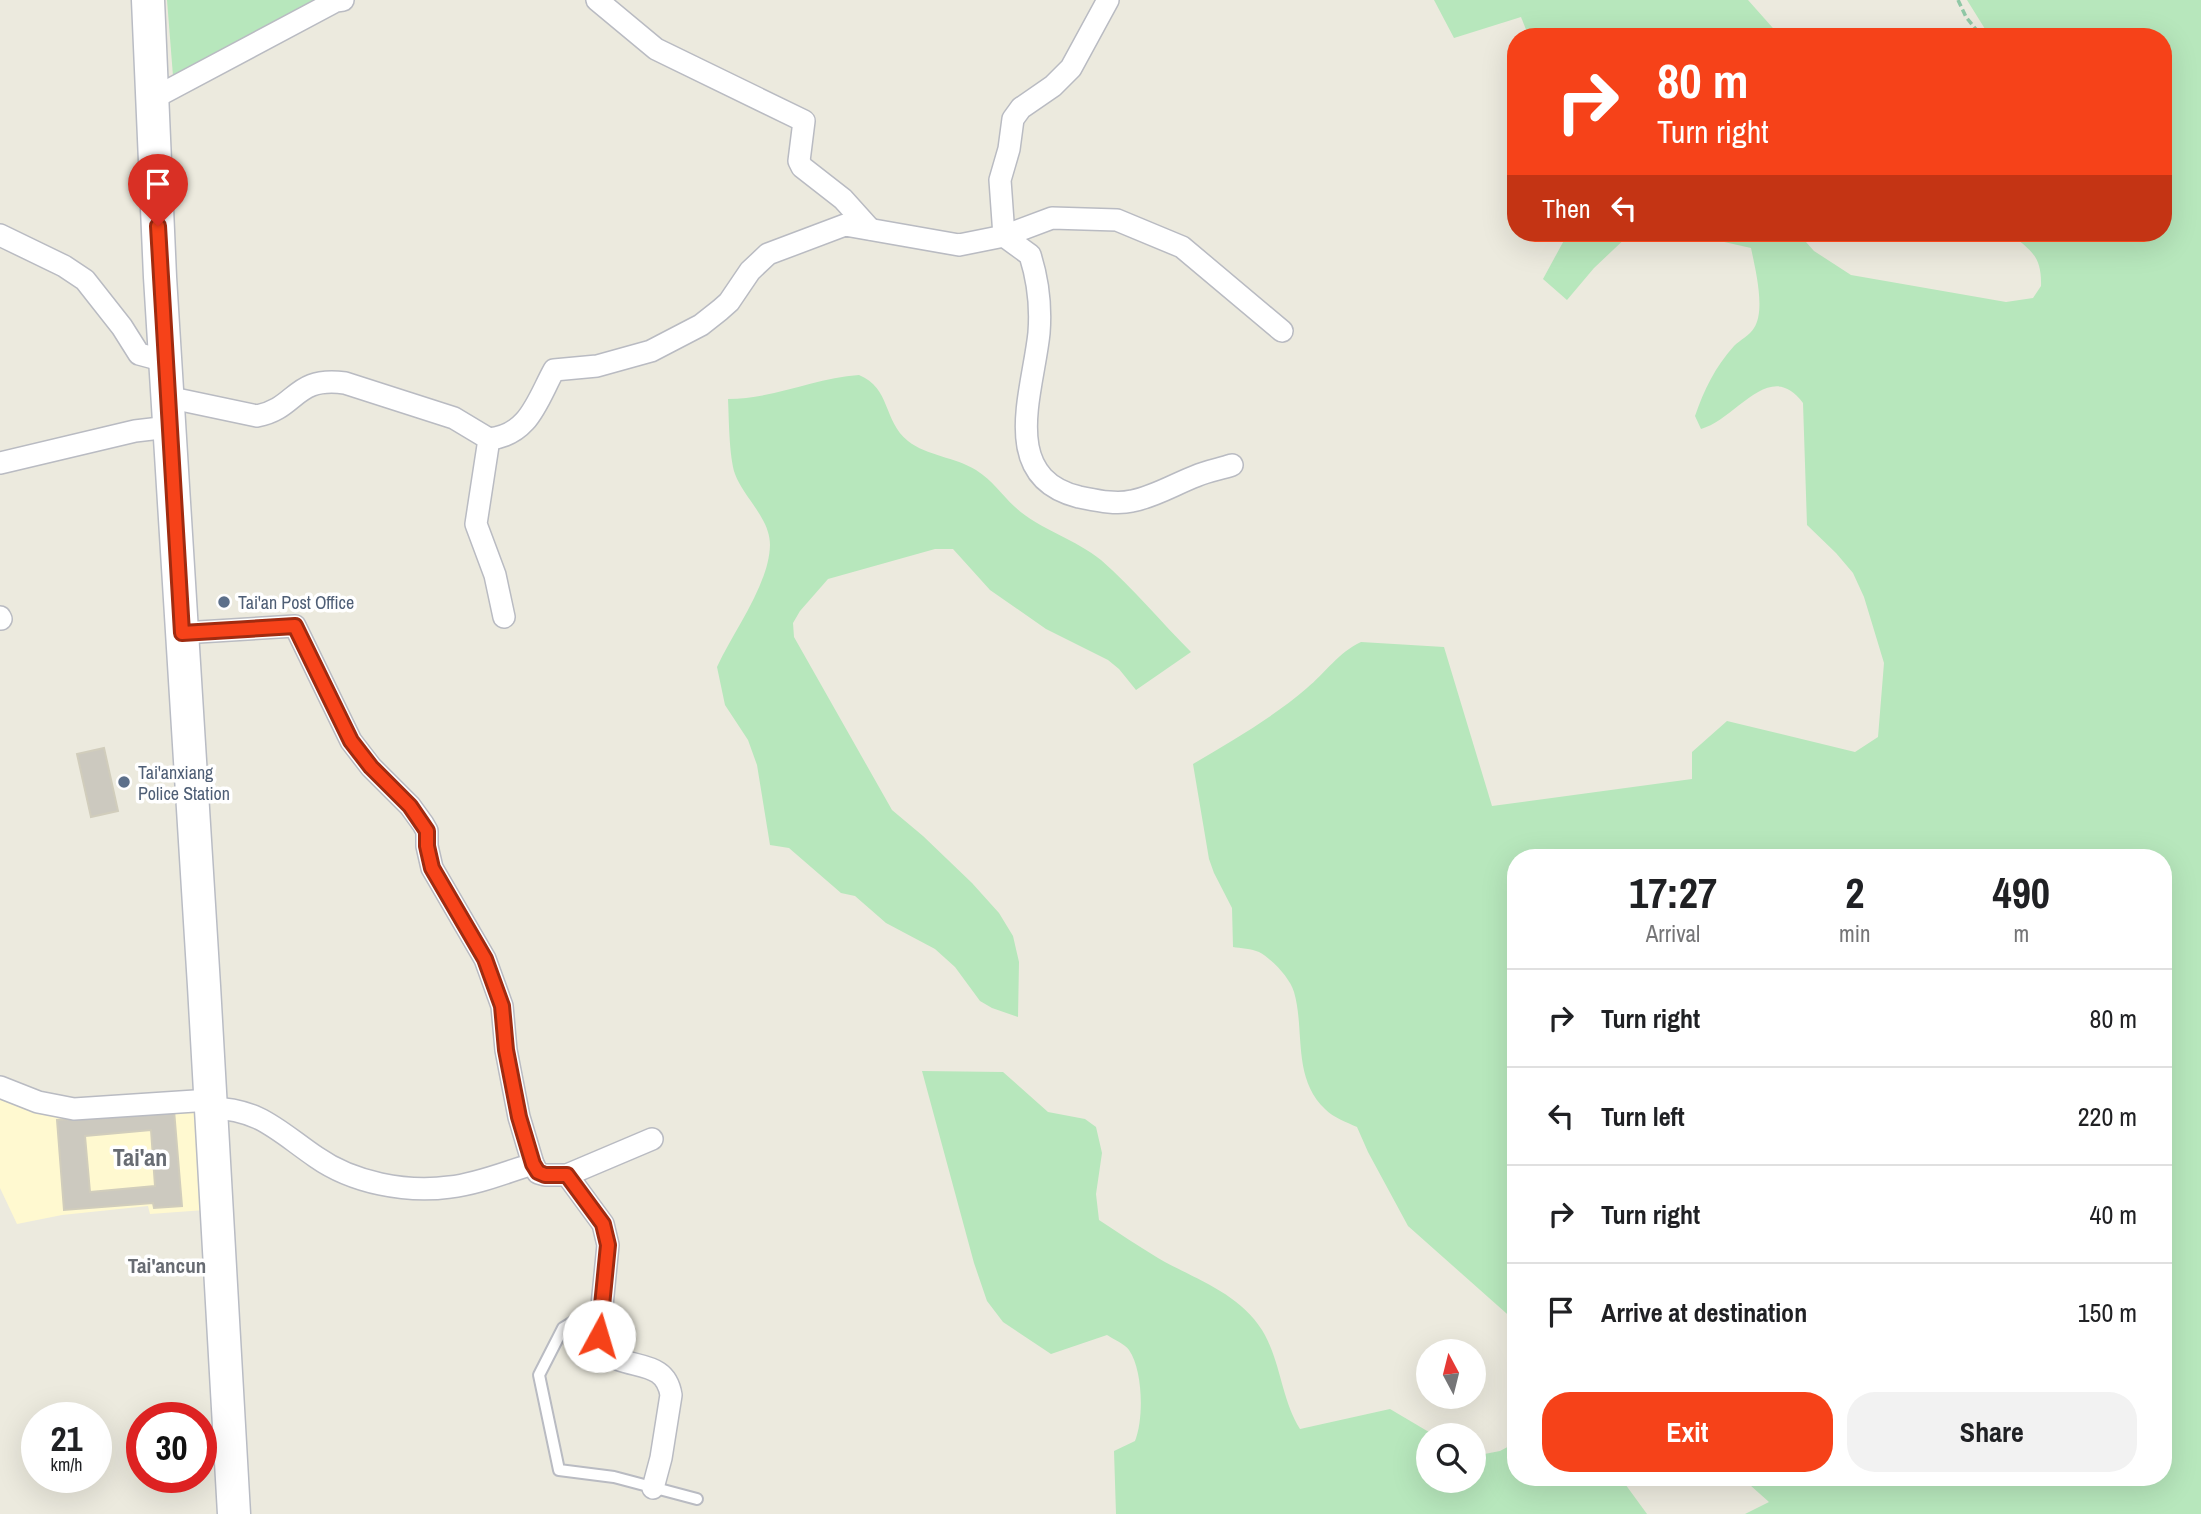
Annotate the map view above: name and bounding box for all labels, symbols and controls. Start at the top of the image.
text: 80 m [1657,47,1749,113]
icon: right [1542,56,1633,147]
text: Turn right [1657,110,1769,153]
pin [128,154,188,226]
icon: arrive [139,165,177,203]
icon: left [1605,189,1643,227]
text: Then [1542,191,1591,226]
place label: Tai'an Post Office [238,590,354,615]
marker: Tai'an Post Office [216,594,232,610]
place label: Tai'anxiang Police Station [138,760,230,806]
marker: Tai'anxiang Police Station [116,774,132,790]
text: 17:27 [1629,865,1717,921]
text: 2 [1845,865,1864,921]
text: 490 [1993,865,2050,921]
text: Arrival [1646,918,1700,949]
text: min [1839,918,1871,949]
text: m [2013,918,2029,949]
icon: right [1542,999,1580,1037]
text: Turn right [1601,1001,1700,1036]
text: 80 m [2090,1001,2137,1036]
icon: left [1542,1097,1580,1135]
text: Turn left [1601,1099,1685,1134]
text: 220 m [2078,1099,2137,1134]
district label: Tai'an [113,1141,167,1173]
icon: right [1542,1195,1580,1233]
text: Turn right [1601,1197,1700,1232]
text: 40 m [2090,1197,2137,1232]
district label: Tai'ancun [128,1251,206,1280]
icon: arrive [1542,1293,1580,1331]
text: Arrive at destination [1601,1295,1807,1330]
text: 150 m [2078,1295,2137,1330]
position arrow [562,1299,636,1373]
north arrow [1416,1339,1486,1409]
map controls [1416,1339,1486,1493]
button: Exit [1542,1392,1833,1472]
button: Share [1847,1392,2137,1472]
speed limit sign: 30 [126,1402,217,1493]
text: 21 [51,1415,82,1462]
button: search [1416,1423,1486,1493]
text: km/h [51,1452,83,1477]

